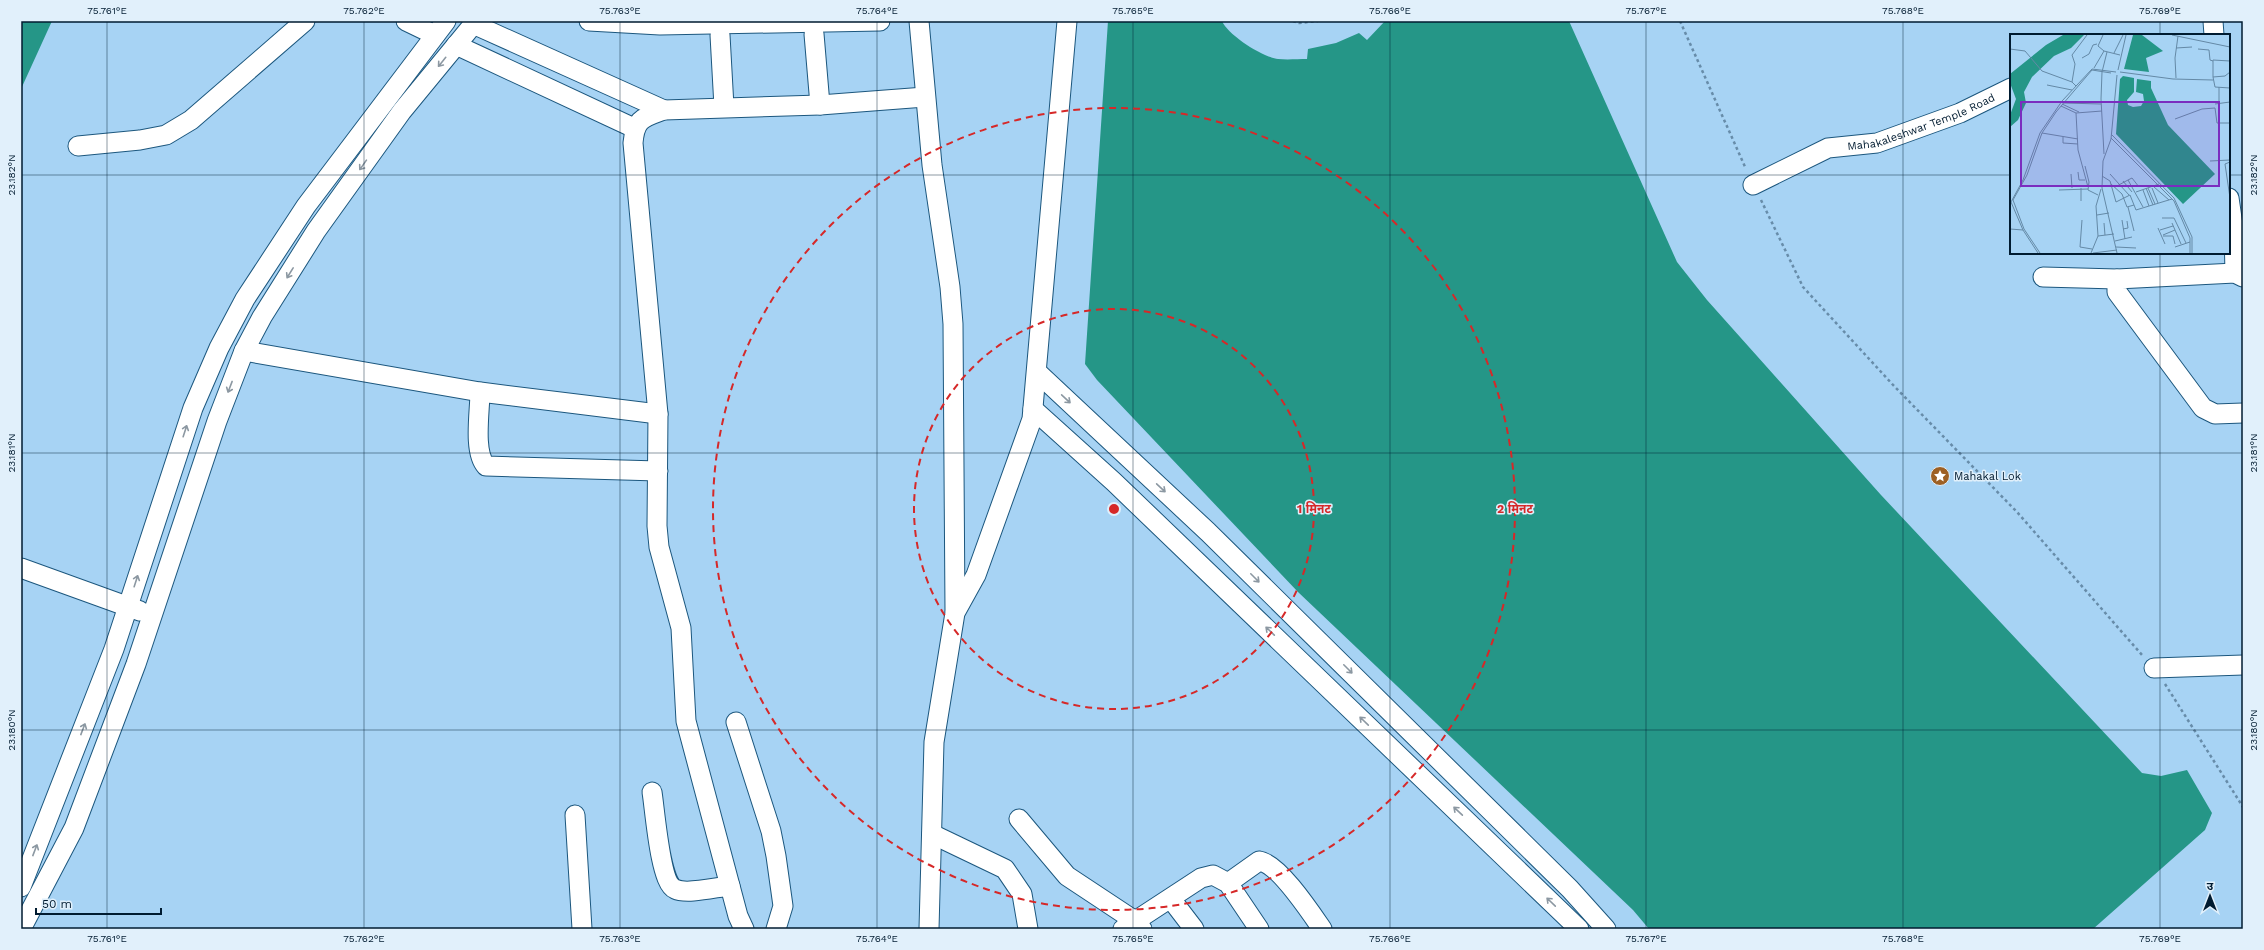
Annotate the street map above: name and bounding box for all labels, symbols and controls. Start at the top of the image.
text: 75.761°E [87,5,127,16]
text: 75.762°E [343,5,385,16]
text: 75.763°E [599,5,641,16]
text: 75.764°E [856,5,898,16]
text: 75.765°E [1112,5,1154,16]
text: 75.766°E [1369,5,1411,16]
text: 75.767°E [1625,5,1667,16]
text: 75.768°E [1882,5,1924,16]
text: 75.769°E [2139,5,2181,16]
inset map [2010,34,2230,254]
one-way arrow [437,57,446,67]
street label: Mahakaleshwar Temple Road [1847,91,1997,152]
text: 23.182°N [6,155,17,195]
text: 23.182°N [2248,155,2259,195]
one-way arrow [359,160,367,171]
one-way arrow [286,267,294,278]
one-way arrow [225,381,233,393]
one-way arrow [1061,394,1071,404]
one-way arrow [182,424,189,437]
text: 23.181°N [6,433,17,473]
text: 23.181°N [2248,433,2259,473]
place icon: Mahakal Lok [1929,465,1951,487]
place label: Mahakal Lok [1954,470,2021,483]
one-way arrow [1156,483,1166,493]
text: 1 मिनट [1297,501,1331,516]
text: 2 मिनट [1497,501,1533,516]
centre of rings [1107,502,1121,516]
one-way arrow [1250,573,1260,583]
one-way arrow [133,574,140,587]
one-way arrow [1265,627,1275,636]
one-way arrow [1343,664,1353,674]
text: 23.180°N [6,709,17,751]
text: 23.180°N [2248,709,2259,751]
one-way arrow [1359,717,1369,726]
one-way arrow [79,724,87,736]
one-way arrow [1453,806,1463,816]
one-way arrow [32,845,40,857]
north arrow [2190,876,2230,916]
text: उ [2207,880,2214,893]
scale bar [36,890,161,916]
text: 50 m [42,897,72,911]
one-way arrow [1546,897,1556,906]
text: 75.761°E [87,933,127,944]
text: 75.762°E [343,933,385,944]
text: 75.763°E [599,933,641,944]
text: 75.764°E [856,933,898,944]
text: 75.765°E [1112,933,1154,944]
text: 75.766°E [1369,933,1411,944]
text: 75.767°E [1625,933,1667,944]
text: 75.768°E [1882,933,1924,944]
text: 75.769°E [2139,933,2181,944]

